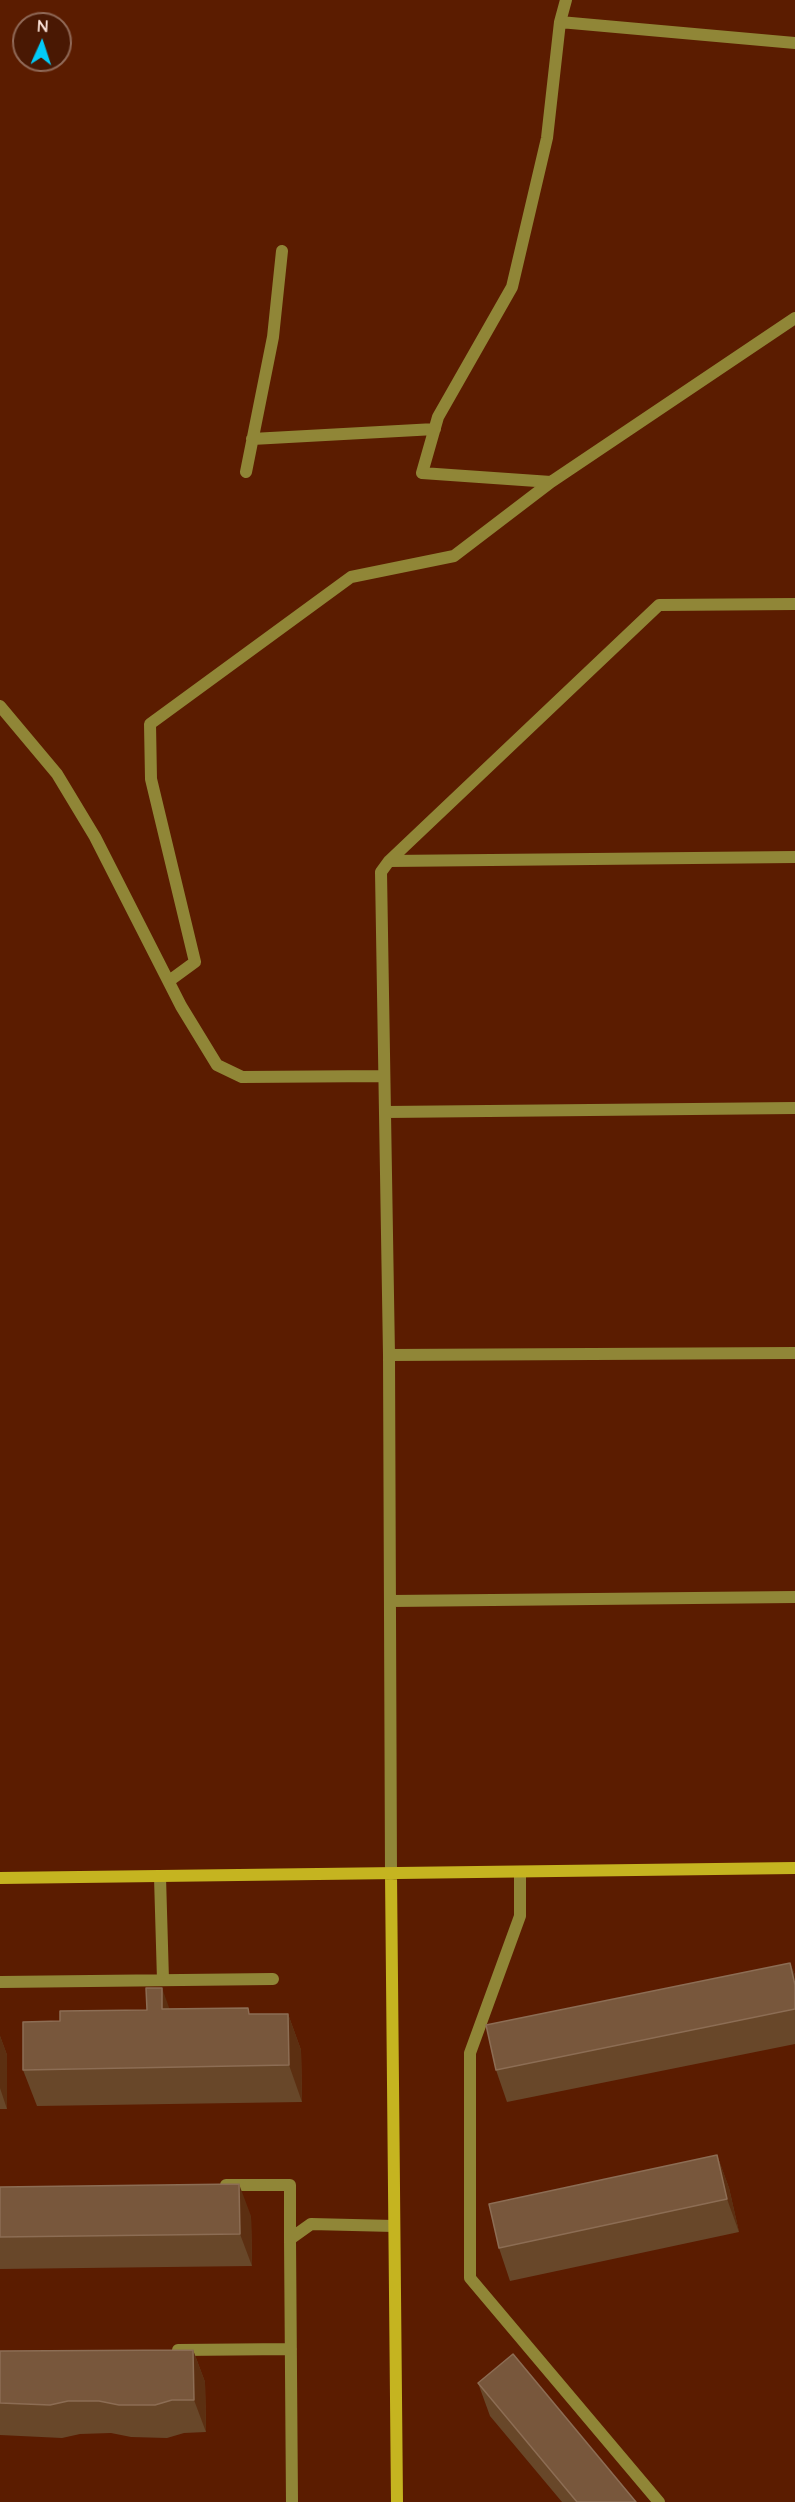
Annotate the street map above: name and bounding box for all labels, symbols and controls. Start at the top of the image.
north arrow [12,12,72,72]
text: N [36,16,49,36]

